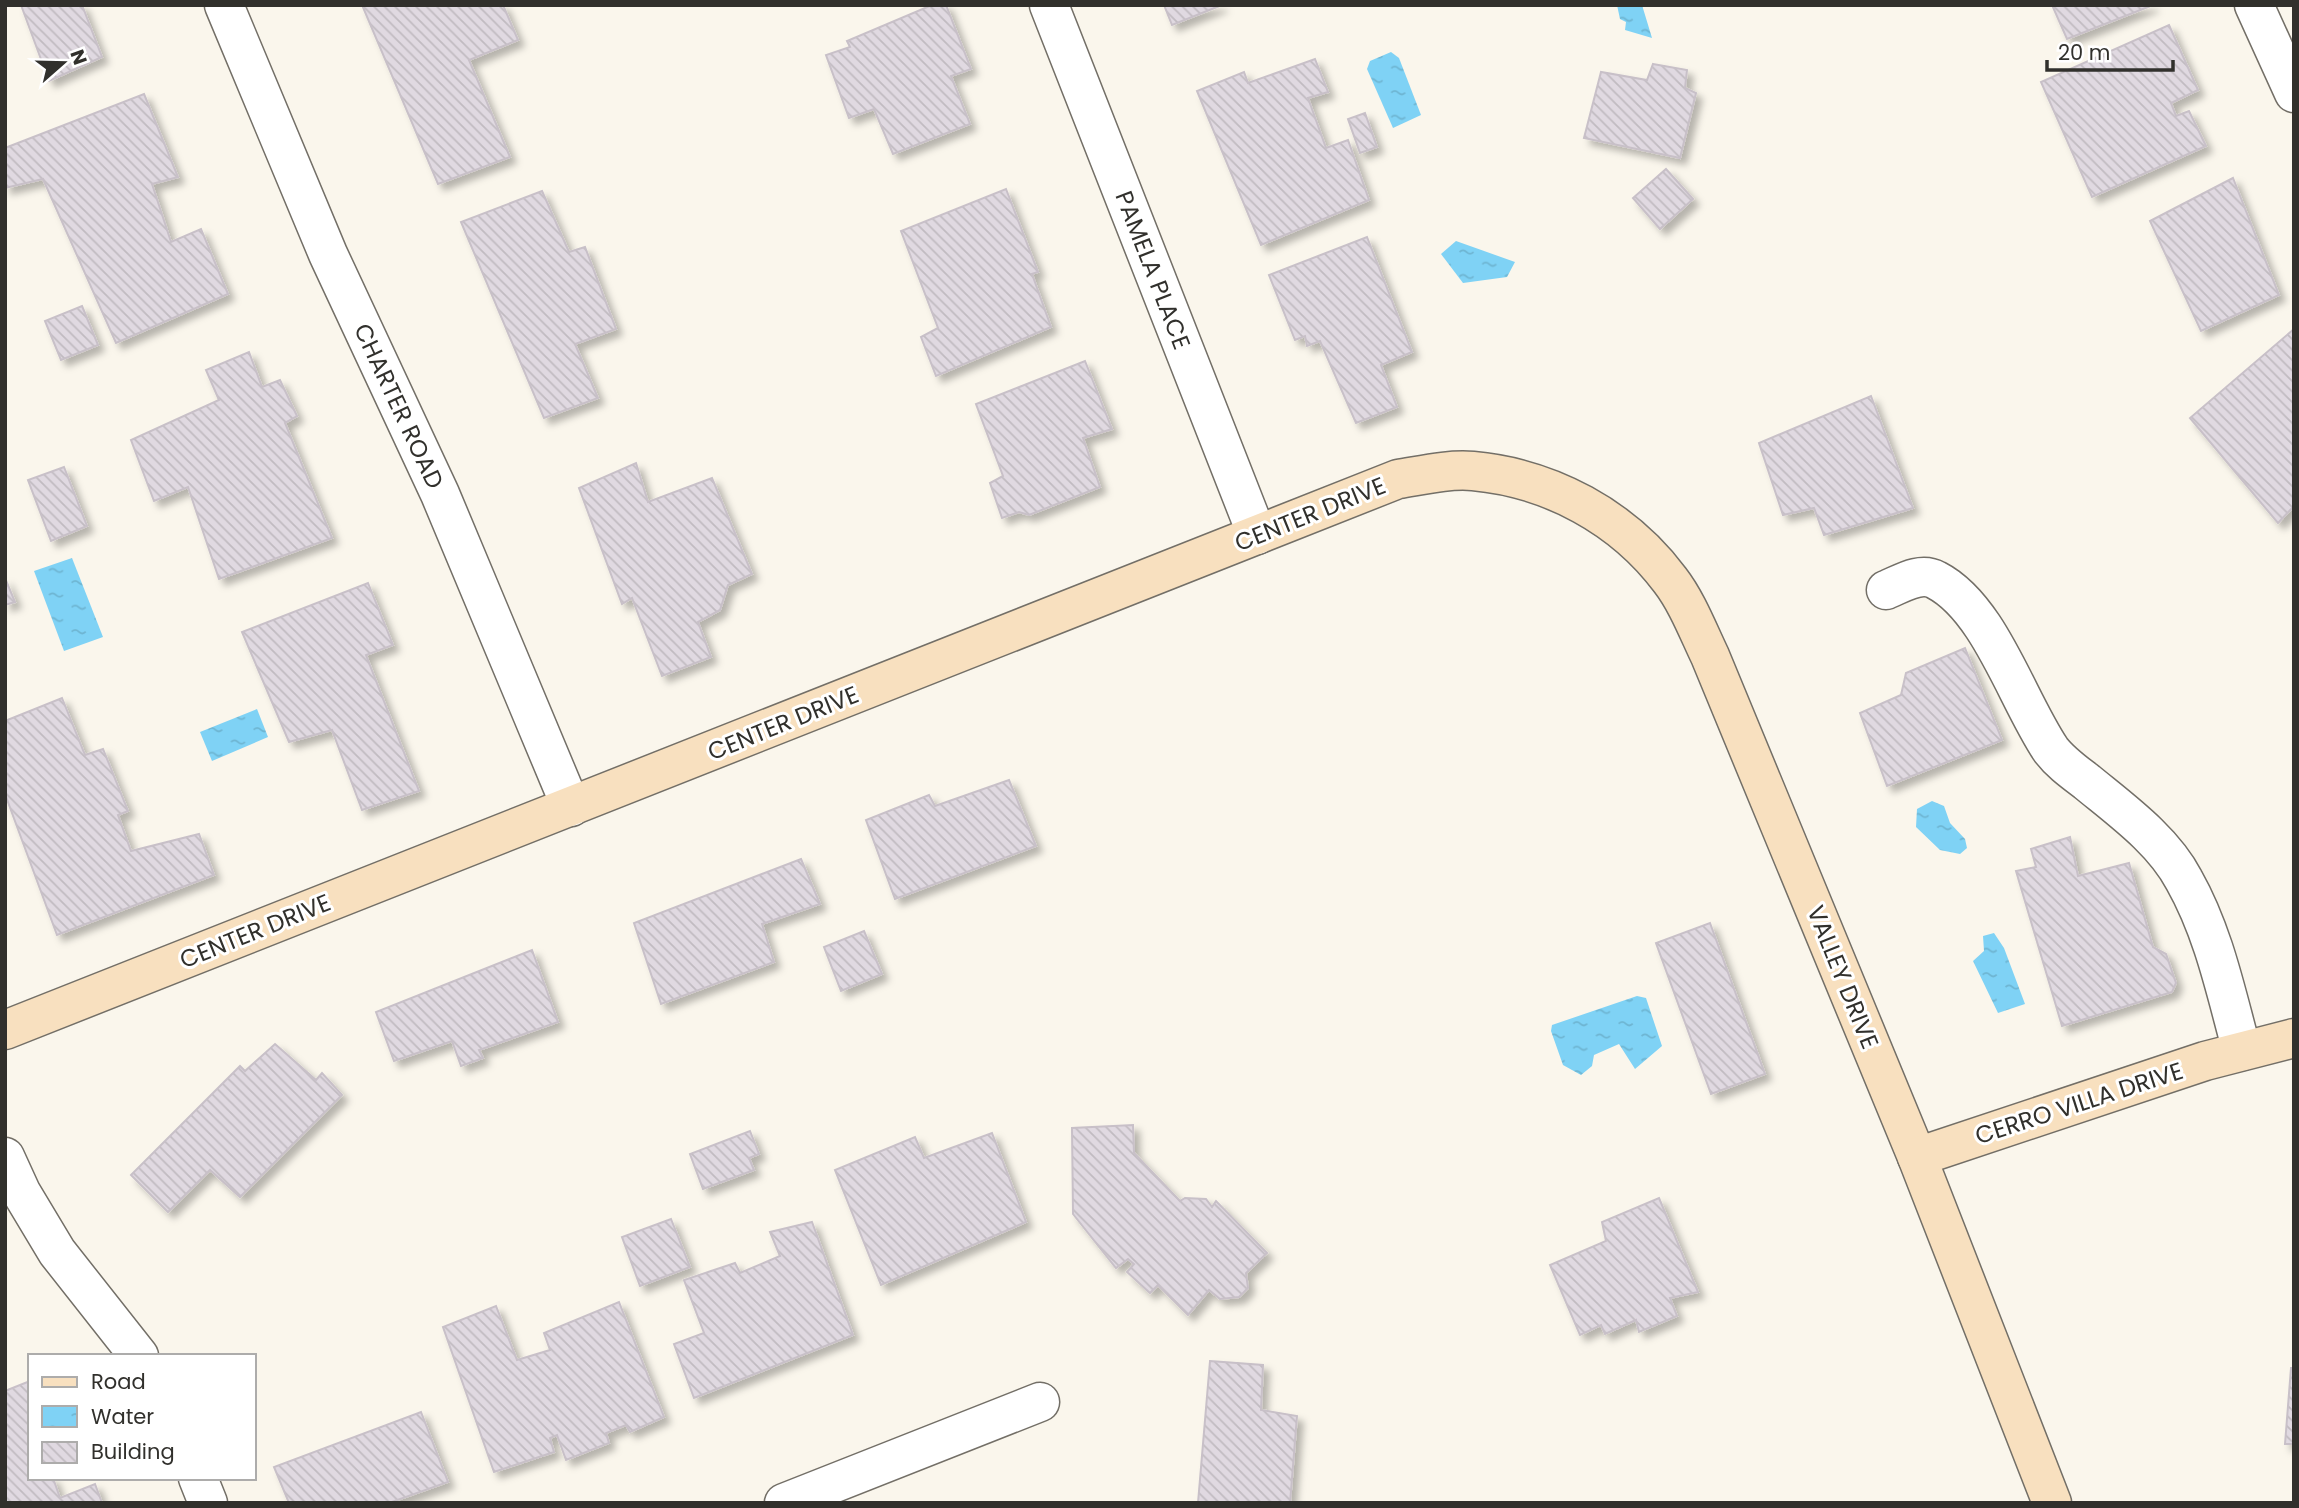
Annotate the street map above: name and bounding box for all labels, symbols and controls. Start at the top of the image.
north arrow [28,28,98,98]
scale bar [2047,28,2173,72]
text: 20 m [2058,38,2111,67]
text: N [63,46,94,69]
street label: PAMELA PLACE [1108,186,1198,354]
street label: CHARTER ROAD [346,318,452,494]
street label: CENTER DRIVE [1230,469,1390,559]
street label: CENTER DRIVE [703,678,863,768]
street label: CENTER DRIVE [175,886,335,976]
street label: VALLEY DRIVE [1799,900,1887,1054]
street label: CERRO VILLA DRIVE [1971,1054,2187,1152]
legend [28,1354,256,1480]
text: Road [91,1367,146,1396]
text: Water [91,1402,154,1431]
text: Building [91,1437,175,1466]

